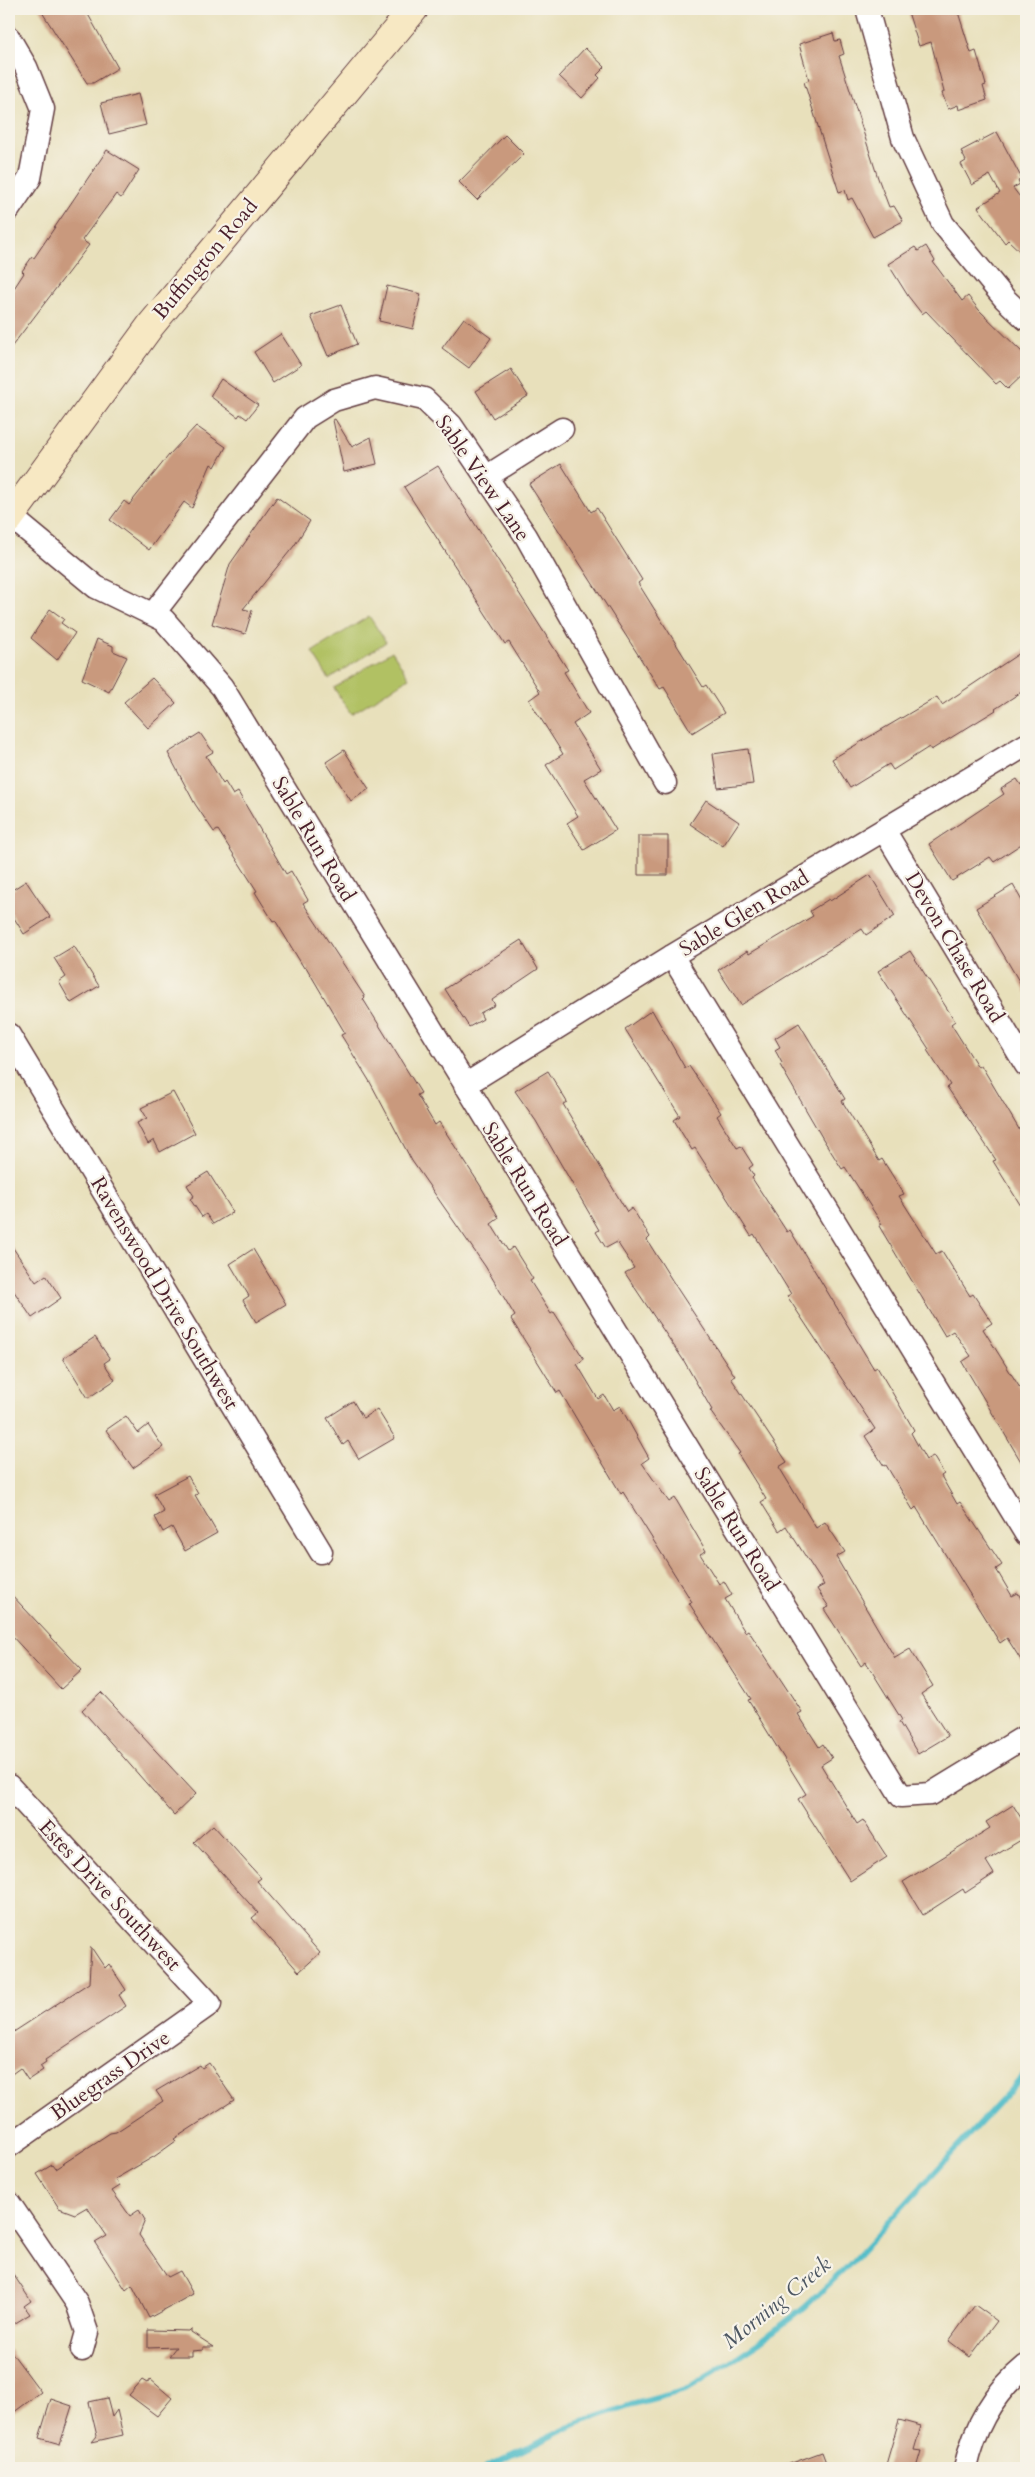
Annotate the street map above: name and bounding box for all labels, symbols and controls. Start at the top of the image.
street label: Buffington Road [146,193,264,326]
street label: Sable View Lane [428,409,537,547]
street label: Sable Run Road [265,771,362,907]
street label: Sable Glen Road [674,863,815,964]
street label: Devon Chase Road [898,866,1011,1028]
street label: Sable Run Road [475,1117,574,1252]
street label: Ravenswood Drive Southwest [83,1171,246,1416]
street label: Sable Run Road [687,1462,786,1597]
street label: Estes Drive Southwest [32,1813,188,1977]
street label: Bluegrass Drive [45,2023,176,2127]
water label: Morning Creek [716,2249,837,2356]

